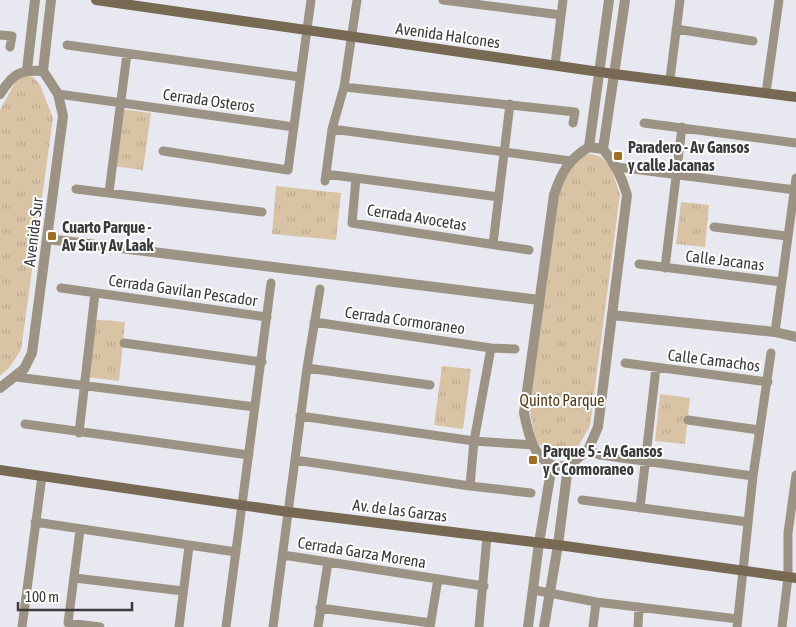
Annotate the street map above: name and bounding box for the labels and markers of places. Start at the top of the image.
place label: Paradero - Av Gansos y calle Jacanas [628,138,750,174]
marker: Paradero - Av Gansos y calle Jacanas [612,150,624,162]
place label: Cuarto Parque - Av Sur y Av Laak [61,218,154,254]
marker: Cuarto Parque - Av Sur y Av Laak [46,230,58,242]
place label: Parque 5 - Av Gansos y C Cormoraneo [543,442,663,478]
marker: Parque 5 - Av Gansos y C Cormoraneo [527,454,539,466]

